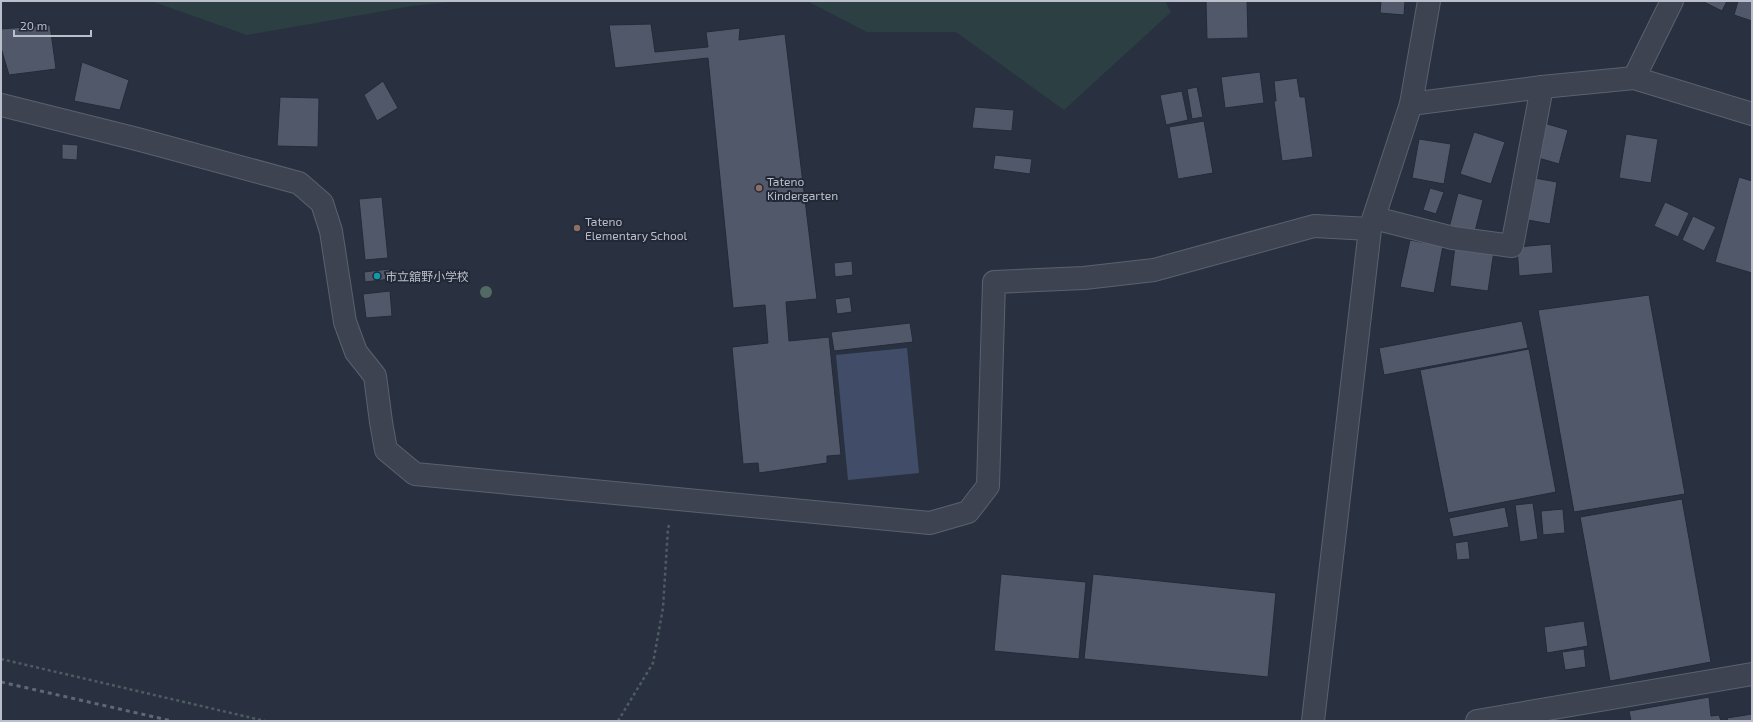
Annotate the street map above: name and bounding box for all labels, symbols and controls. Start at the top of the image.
scale bar [14,12,91,38]
text: 20 m [20,18,47,32]
place label: Tateno Kindergarten [767,174,838,202]
marker: Tateno Kindergarten [754,183,764,193]
place label: Tateno Elementary School [585,214,688,242]
marker: Tateno Elementary School [572,223,582,233]
place label: 市立舘野小学校 [385,269,469,283]
marker: 市立舘野小学校 [372,271,382,281]

